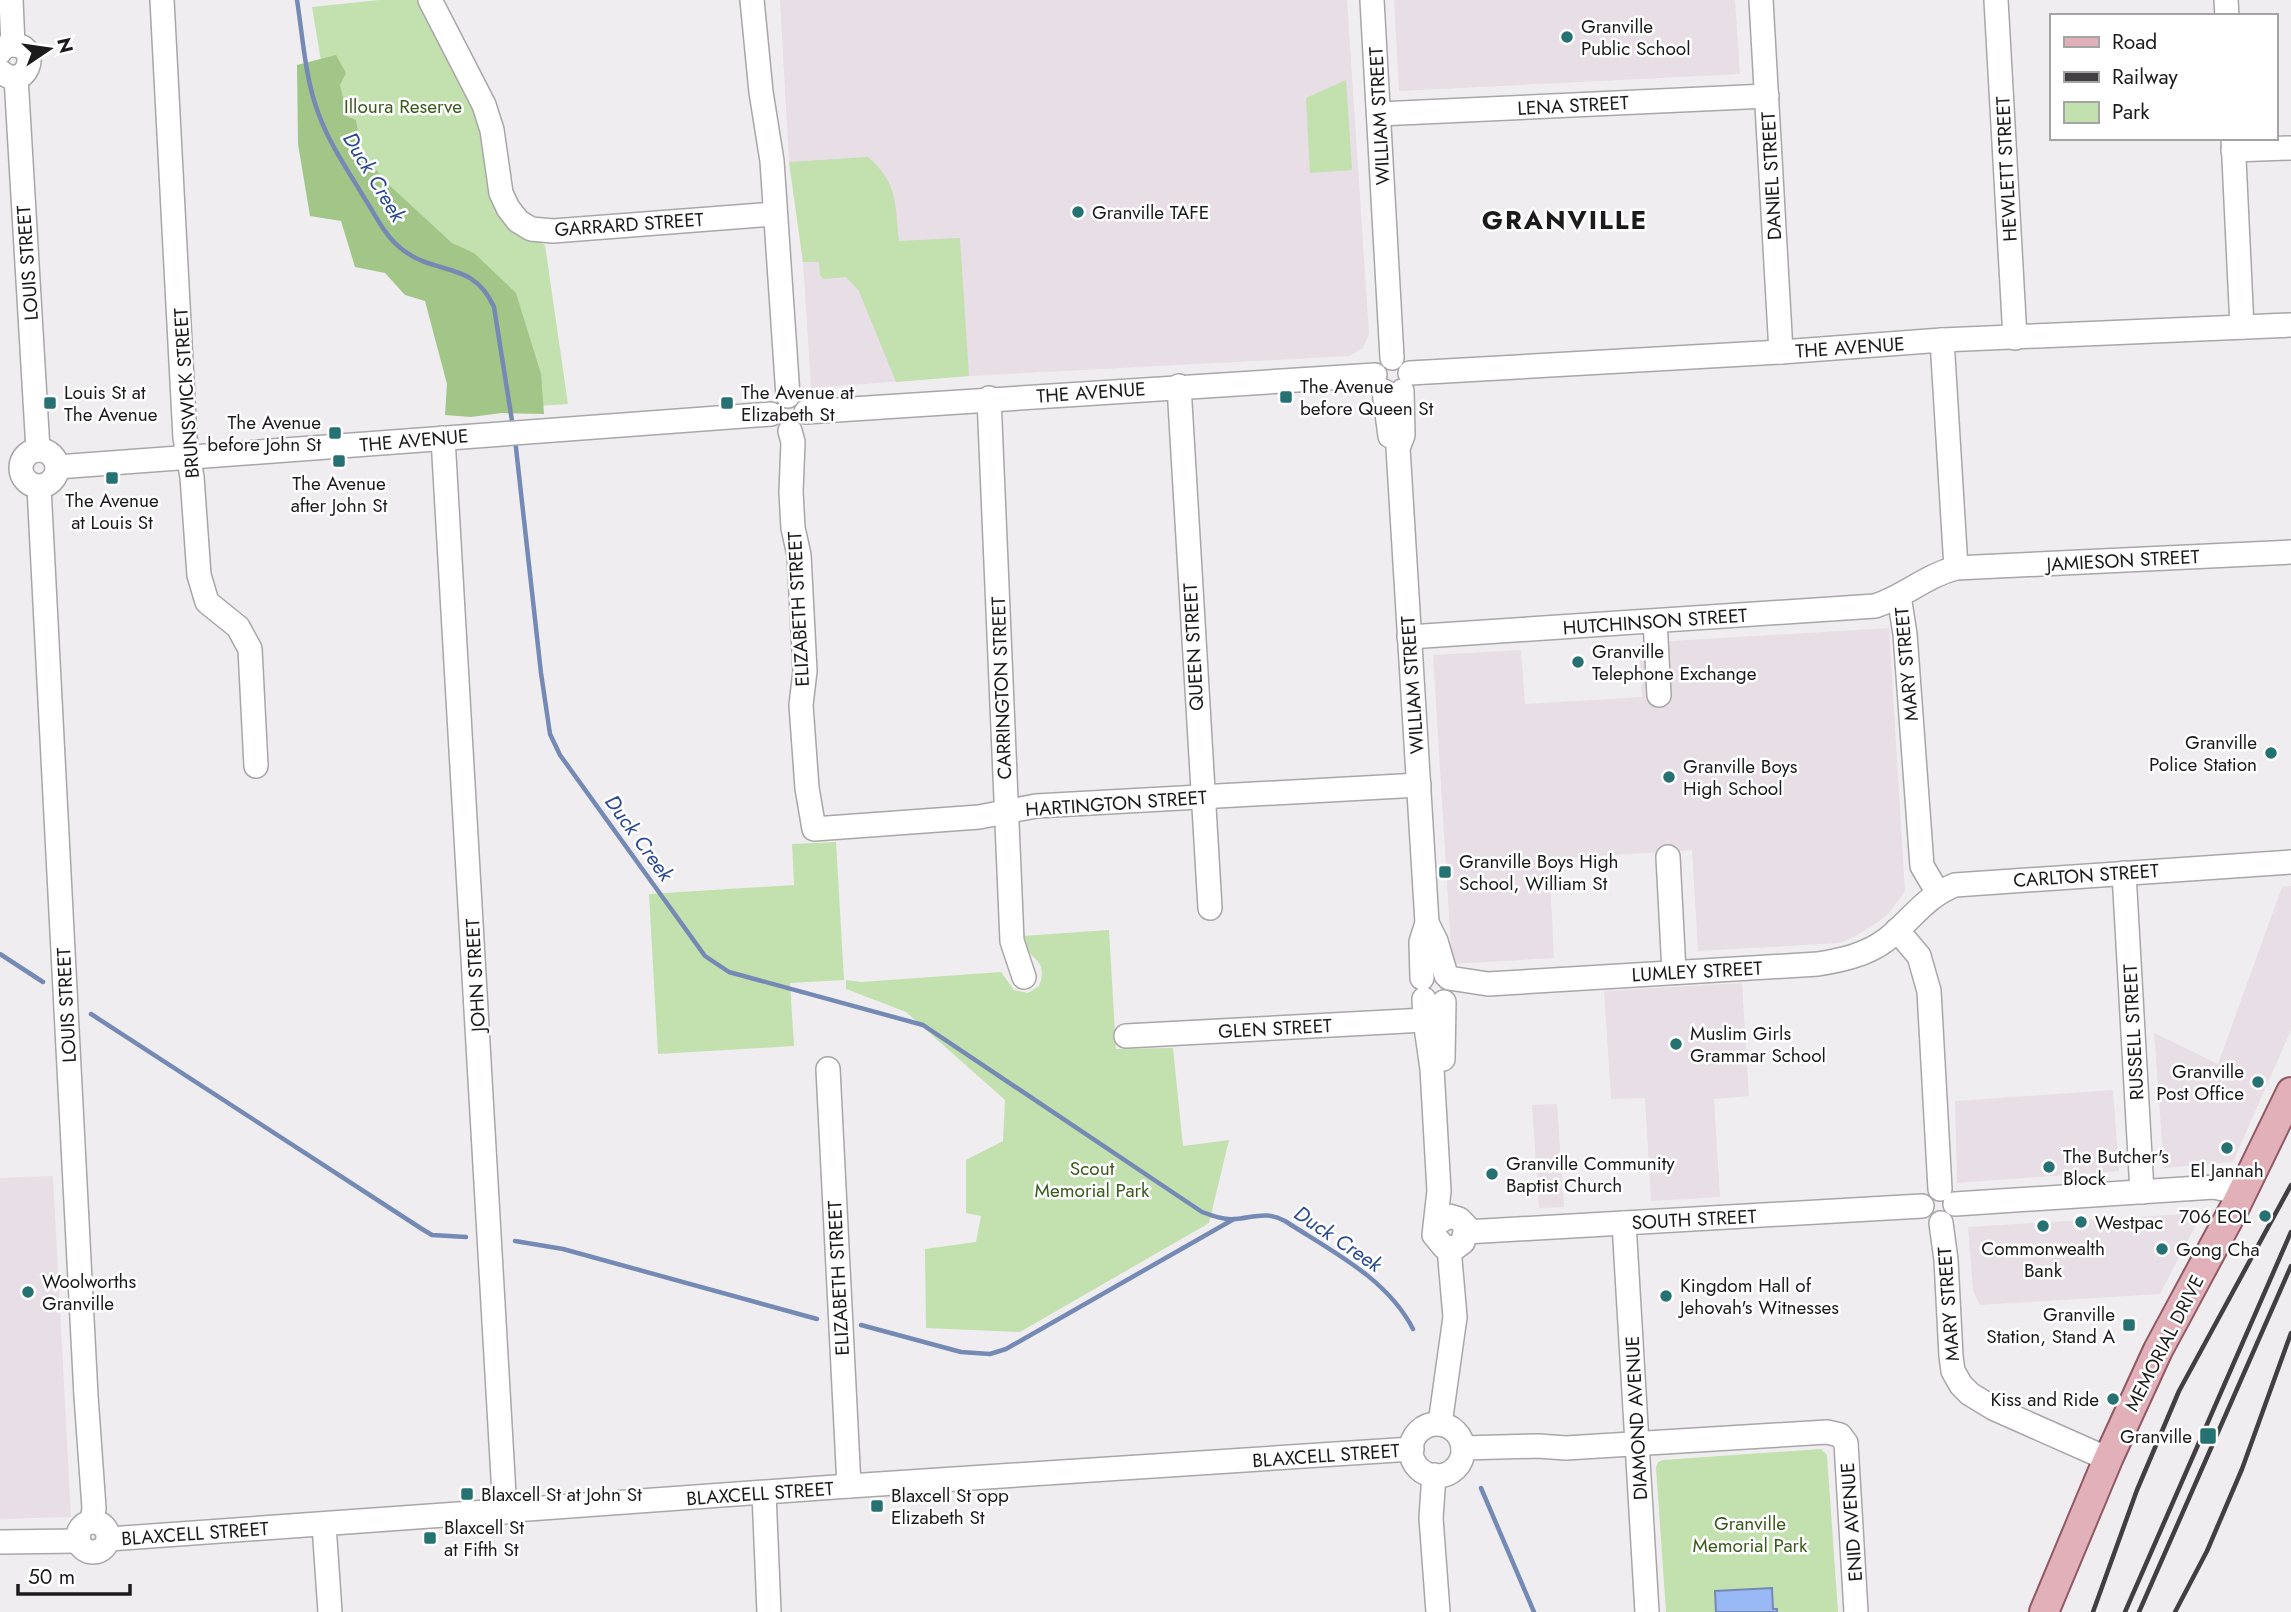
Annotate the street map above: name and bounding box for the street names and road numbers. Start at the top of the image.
street label: WILLIAM STREET [1362,46,1397,186]
street label: LENA STREET [1517,89,1630,122]
street label: HEWLETT STREET [1989,96,2024,242]
street label: DANIEL STREET [1755,111,1788,241]
street label: LOUIS STREET [10,204,45,321]
street label: GARRARD STREET [554,206,705,243]
street label: BRUNSWICK STREET [167,307,206,479]
street label: THE AVENUE [1795,330,1905,365]
street label: THE AVENUE [1036,375,1146,410]
street label: THE AVENUE [358,422,470,459]
street label: ELIZABETH STREET [781,531,816,687]
street label: JAMIESON STREET [2043,543,2200,578]
street label: QUEEN STREET [1177,582,1210,712]
street label: CARRINGTON STREET [985,596,1018,780]
street label: HUTCHINSON STREET [1562,602,1748,641]
street label: MARY STREET [1888,606,1925,722]
street label: WILLIAM STREET [1394,615,1431,755]
street label: HARTINGTON STREET [1024,784,1208,823]
street label: CARLTON STREET [2012,857,2160,894]
street label: JOHN STREET [459,918,492,1035]
street label: LOUIS STREET [50,947,83,1063]
street label: LUMLEY STREET [1631,955,1763,988]
street label: RUSSELL STREET [2116,963,2151,1101]
street label: GLEN STREET [1218,1012,1333,1045]
street label: ELIZABETH STREET [821,1200,856,1356]
street label: SOUTH STREET [1631,1203,1757,1236]
street label: MARY STREET [1931,1246,1966,1362]
street label: MEMORIAL DRIVE [2118,1270,2210,1416]
street label: DIAMOND AVENUE [1619,1335,1654,1501]
street label: BLAXCELL STREET [1251,1437,1401,1474]
street label: ENID AVENUE [1834,1462,1869,1582]
street label: BLAXCELL STREET [685,1475,835,1512]
street label: BLAXCELL STREET [120,1515,270,1552]

